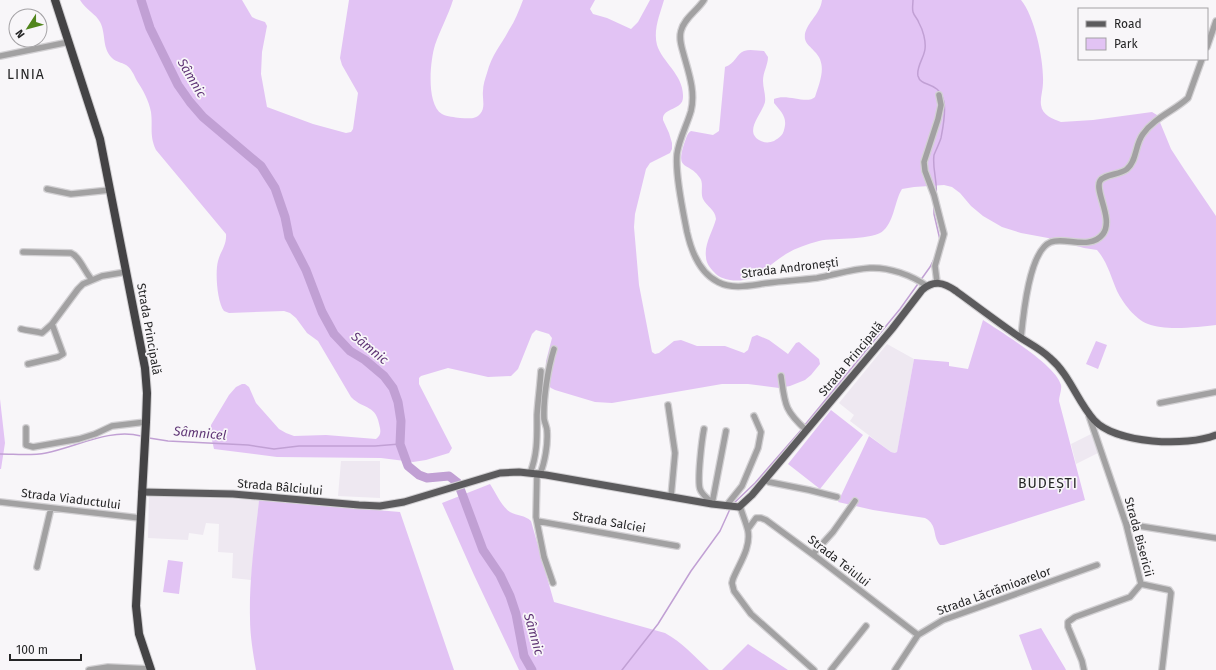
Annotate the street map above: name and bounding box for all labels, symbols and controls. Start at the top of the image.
north arrow [8,8,48,48]
legend [1078,8,1208,60]
text: Road [1114,17,1142,31]
text: N [13,27,28,40]
text: Park [1114,37,1138,51]
water label: Sâmnic [174,55,210,101]
district label: LINIA [7,66,45,83]
street label: Strada Andronești [741,255,839,282]
street label: Strada Principală [134,282,164,376]
street label: Strada Principală [816,319,886,399]
water label: Sâmnic [348,328,392,368]
water label: Sâmnicel [172,423,227,443]
district label: BUDEȘTI [1018,475,1078,493]
street label: Strada Bâlciului [237,476,323,498]
street label: Strada Viaductului [20,486,122,512]
street label: Strada Bisericii [1122,496,1156,578]
street label: Strada Salciei [571,509,647,535]
street label: Strada Teiului [805,532,873,590]
street label: Strada Lăcrămioarelor [935,564,1053,618]
water label: Sâmnic [521,610,547,657]
scale bar [10,636,81,662]
text: 100 m [16,643,48,657]

